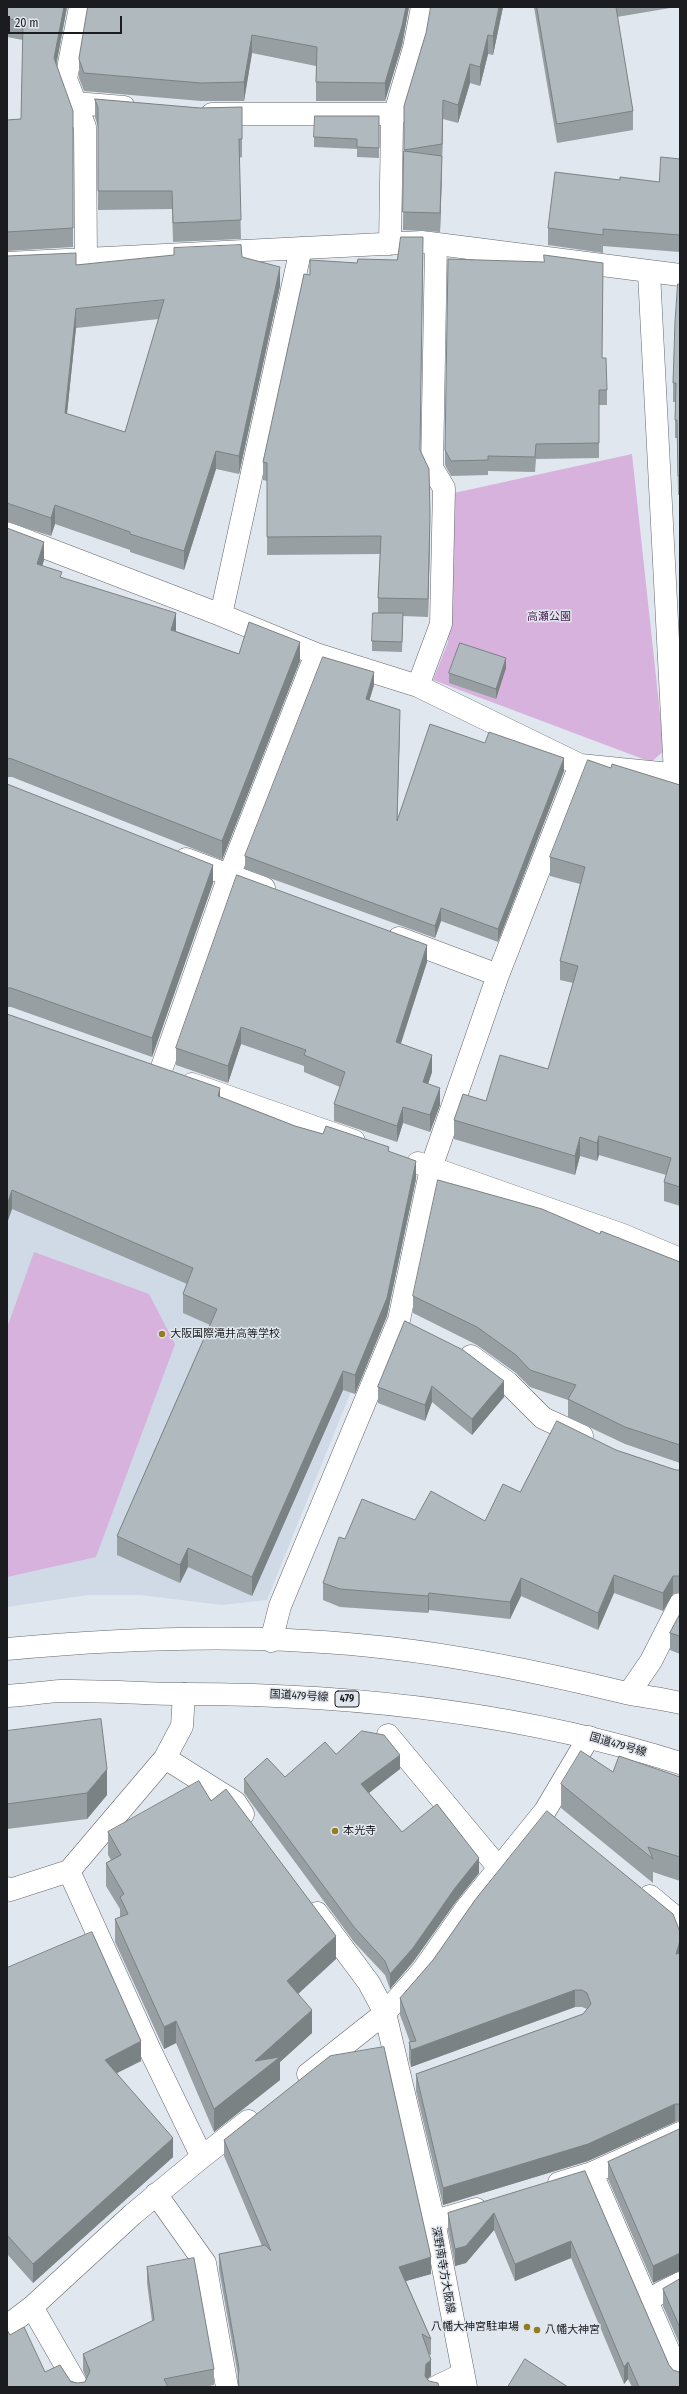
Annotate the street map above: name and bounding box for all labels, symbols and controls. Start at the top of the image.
scale bar [10,8,124,34]
text: 20 m [15,16,39,30]
park label: 高瀬公園 [527,610,571,624]
place label: 大阪国際滝井高等学校 [170,1327,280,1341]
marker: 大阪国際滝井高等学校 [157,1329,167,1339]
street label: 国道479号線 [269,1688,329,1704]
road number: 479 [335,1691,359,1707]
street label: 国道479号線 [588,1731,648,1759]
place label: 本光寺 [343,1824,376,1838]
marker: 本光寺 [330,1826,340,1836]
street label: 深野南寺方大阪線 [429,2226,457,2314]
place label: 八幡大神宮駐車場 [431,2320,519,2334]
marker: 八幡大神宮駐車場 [522,2322,532,2332]
place label: 八幡大神宮 [545,2323,600,2337]
marker: 八幡大神宮 [532,2325,542,2335]

